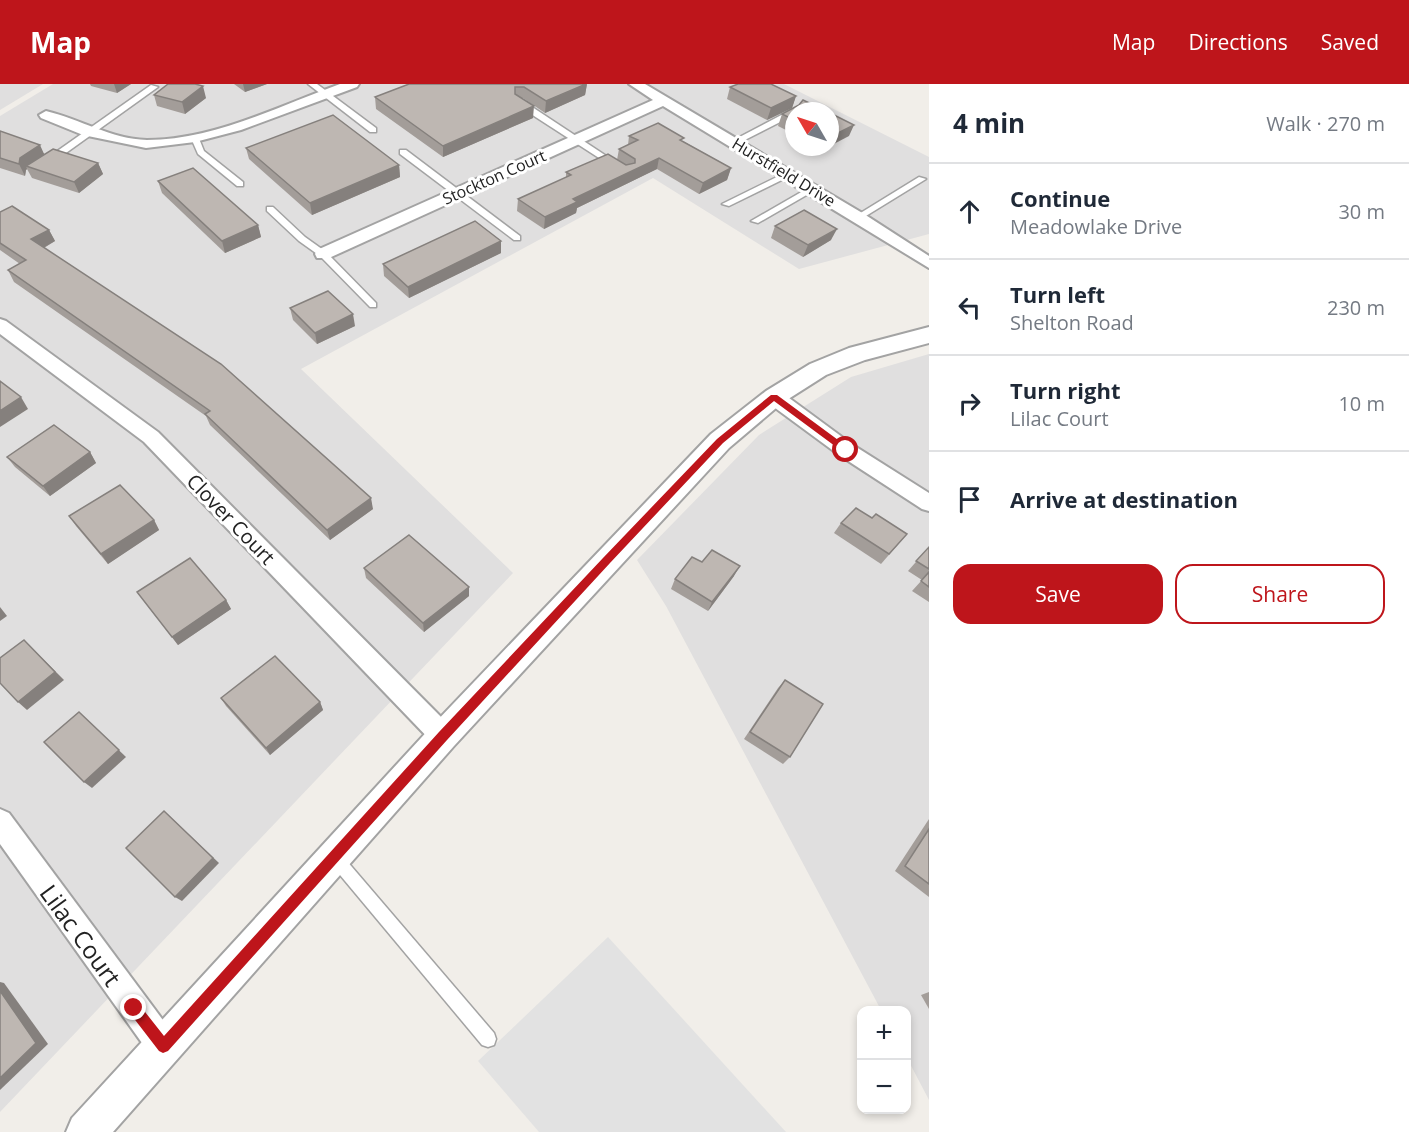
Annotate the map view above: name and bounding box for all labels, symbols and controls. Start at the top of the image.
text: Map [30,23,91,61]
text: Map [1112,28,1155,56]
text: Directions [1188,28,1288,56]
text: Saved [1321,28,1379,56]
north arrow [785,102,839,156]
text: 4 min [953,105,1025,141]
text: Walk · 270 m [1266,110,1385,137]
street label: Hurstfield Drive [728,132,840,212]
street label: Stockton Court [439,144,550,210]
text: Continue [1010,183,1110,213]
icon: ahead [953,195,986,228]
text: 30 m [1338,198,1385,225]
text: Meadowlake Drive [1010,213,1182,240]
text: Turn left [1010,279,1105,309]
icon: left [953,291,986,324]
text: 230 m [1327,294,1385,321]
text: Shelton Road [1010,309,1134,336]
text: Turn right [1010,375,1121,405]
icon: right [953,387,986,420]
text: 10 m [1338,390,1385,417]
text: Lilac Court [1010,405,1109,432]
route start [832,436,858,462]
street label: Clover Court [181,468,281,570]
icon: arrive [953,483,986,516]
text: Arrive at destination [1010,484,1238,514]
button: Save [953,564,1163,624]
button: Share [1175,564,1385,624]
street label: Lilac Court [33,877,129,993]
route end [120,994,146,1020]
map controls [857,1006,911,1114]
button: + [857,1006,911,1060]
button: − [857,1060,911,1114]

